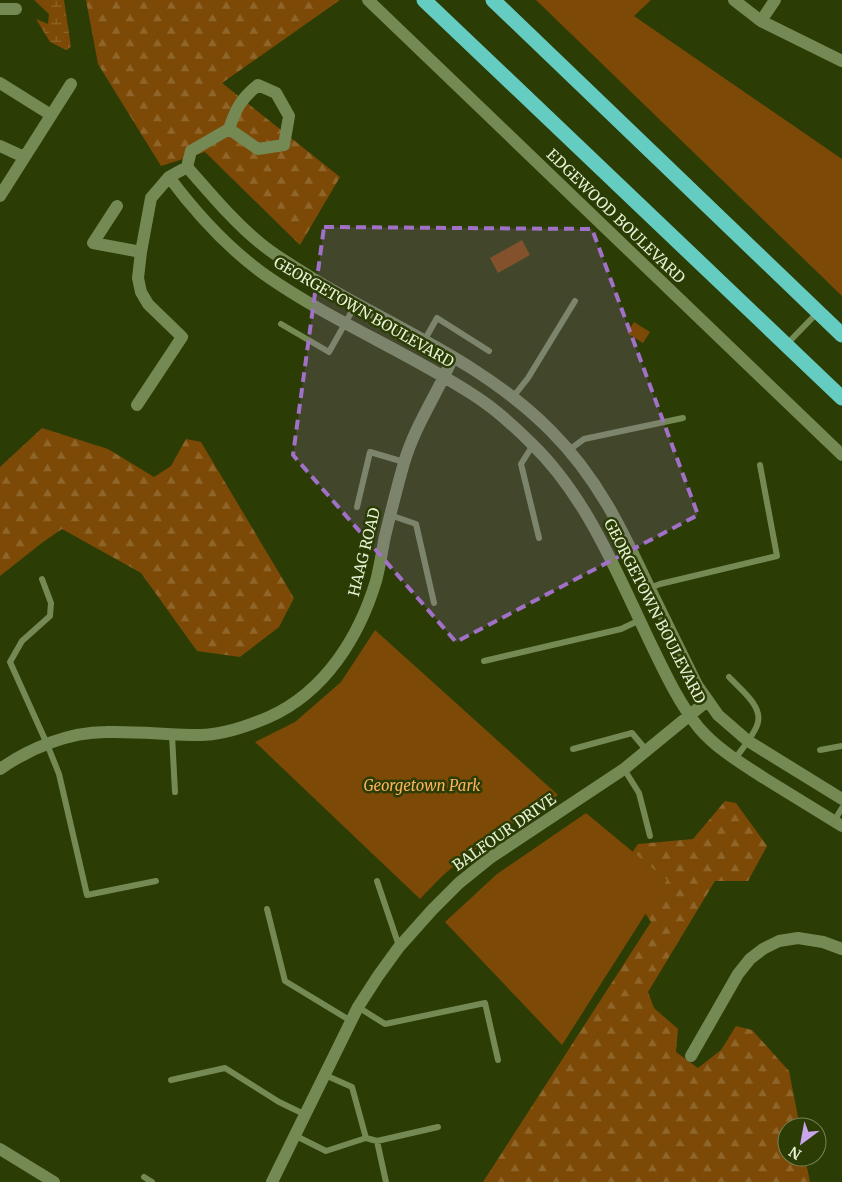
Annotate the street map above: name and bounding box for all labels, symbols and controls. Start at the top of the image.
street label: EDGEWOOD BOULEVARD [543,145,689,287]
street label: GEORGETOWN BOULEVARD [271,253,457,371]
street label: HAAG ROAD [344,506,384,598]
street label: GEORGETOWN BOULEVARD [600,515,710,707]
park label: Georgetown Park [364,776,481,795]
street label: BALFOUR DRIVE [449,789,560,875]
north arrow [777,1117,827,1167]
text: N [786,1142,805,1164]

